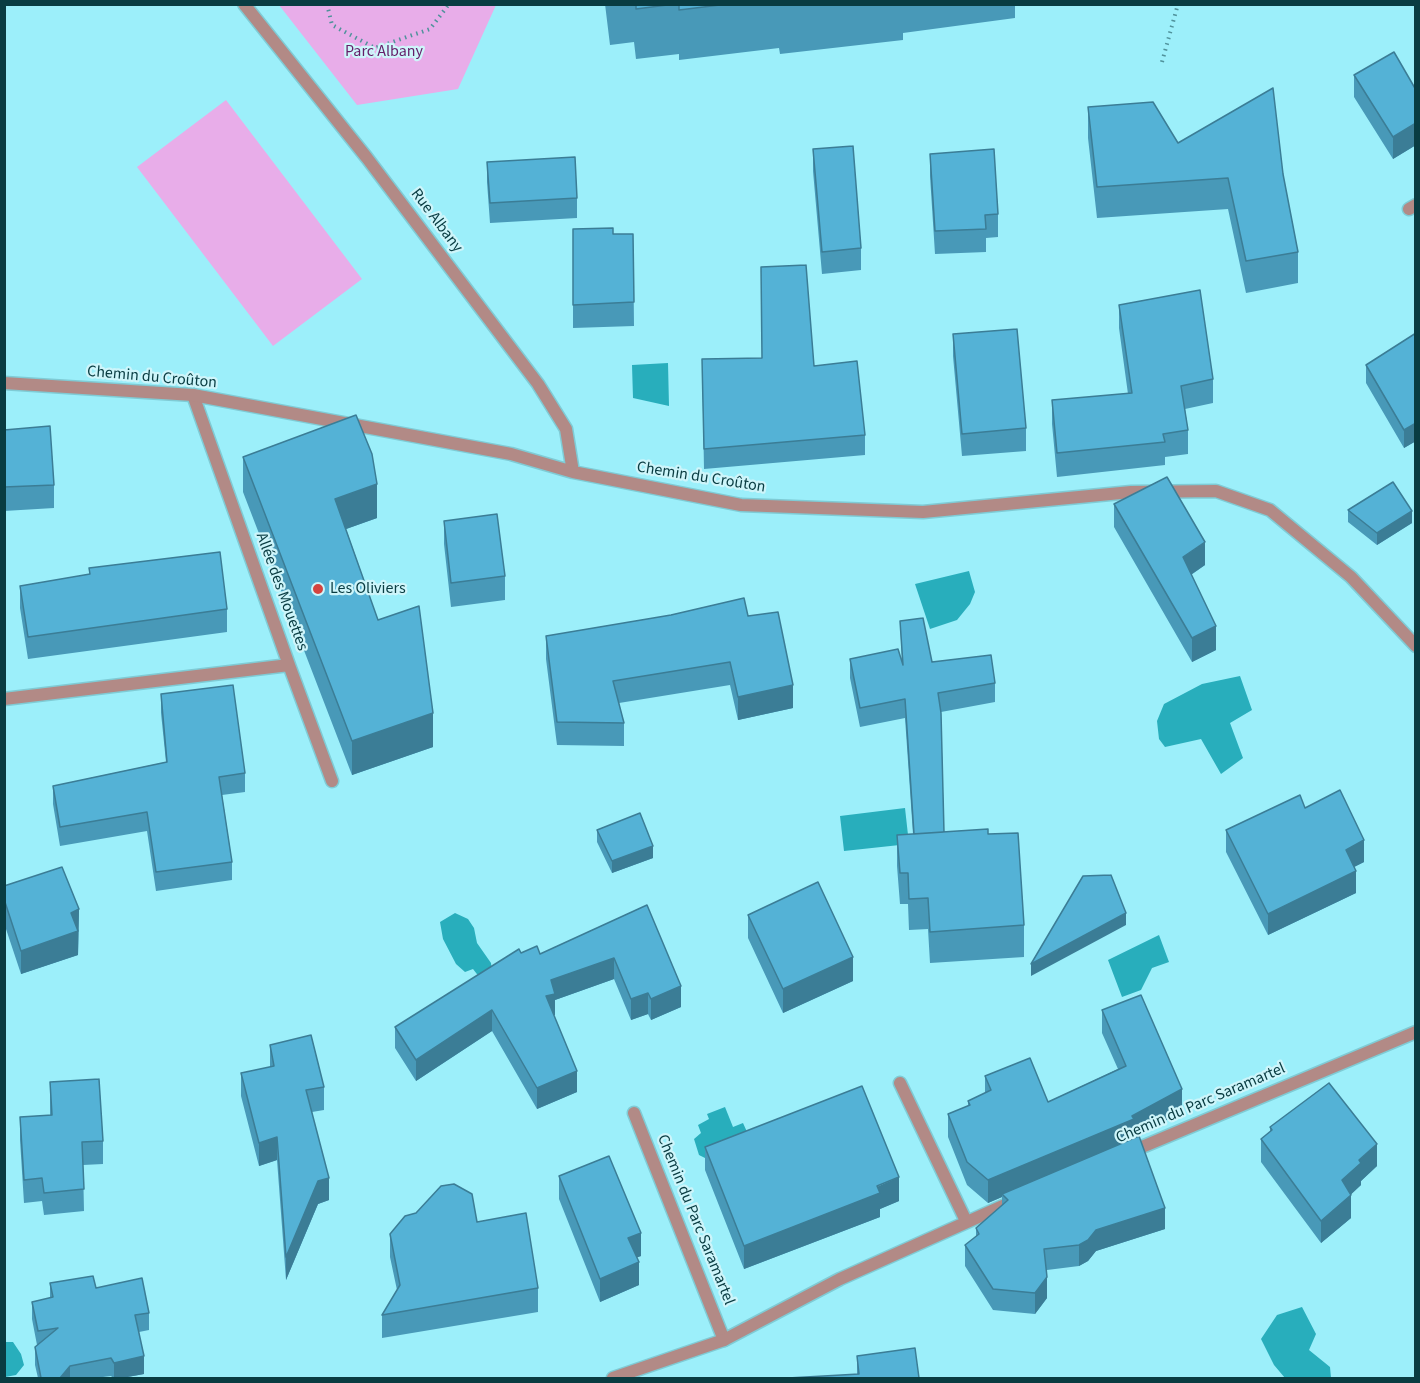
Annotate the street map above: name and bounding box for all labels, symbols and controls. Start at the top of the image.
park label: Parc Albany [345,42,423,62]
street label: Rue Albany [406,185,466,257]
street label: Chemin du Croûton [86,363,218,393]
street label: Chemin du Croûton [635,458,767,498]
street label: Allée des Mouettes [251,530,311,654]
place label: Les Oliviers [330,579,406,599]
marker: Les Oliviers [311,582,325,596]
street label: Chemin du Parc Saramartel [1113,1060,1289,1148]
street label: Chemin du Parc Saramartel [652,1132,738,1308]

